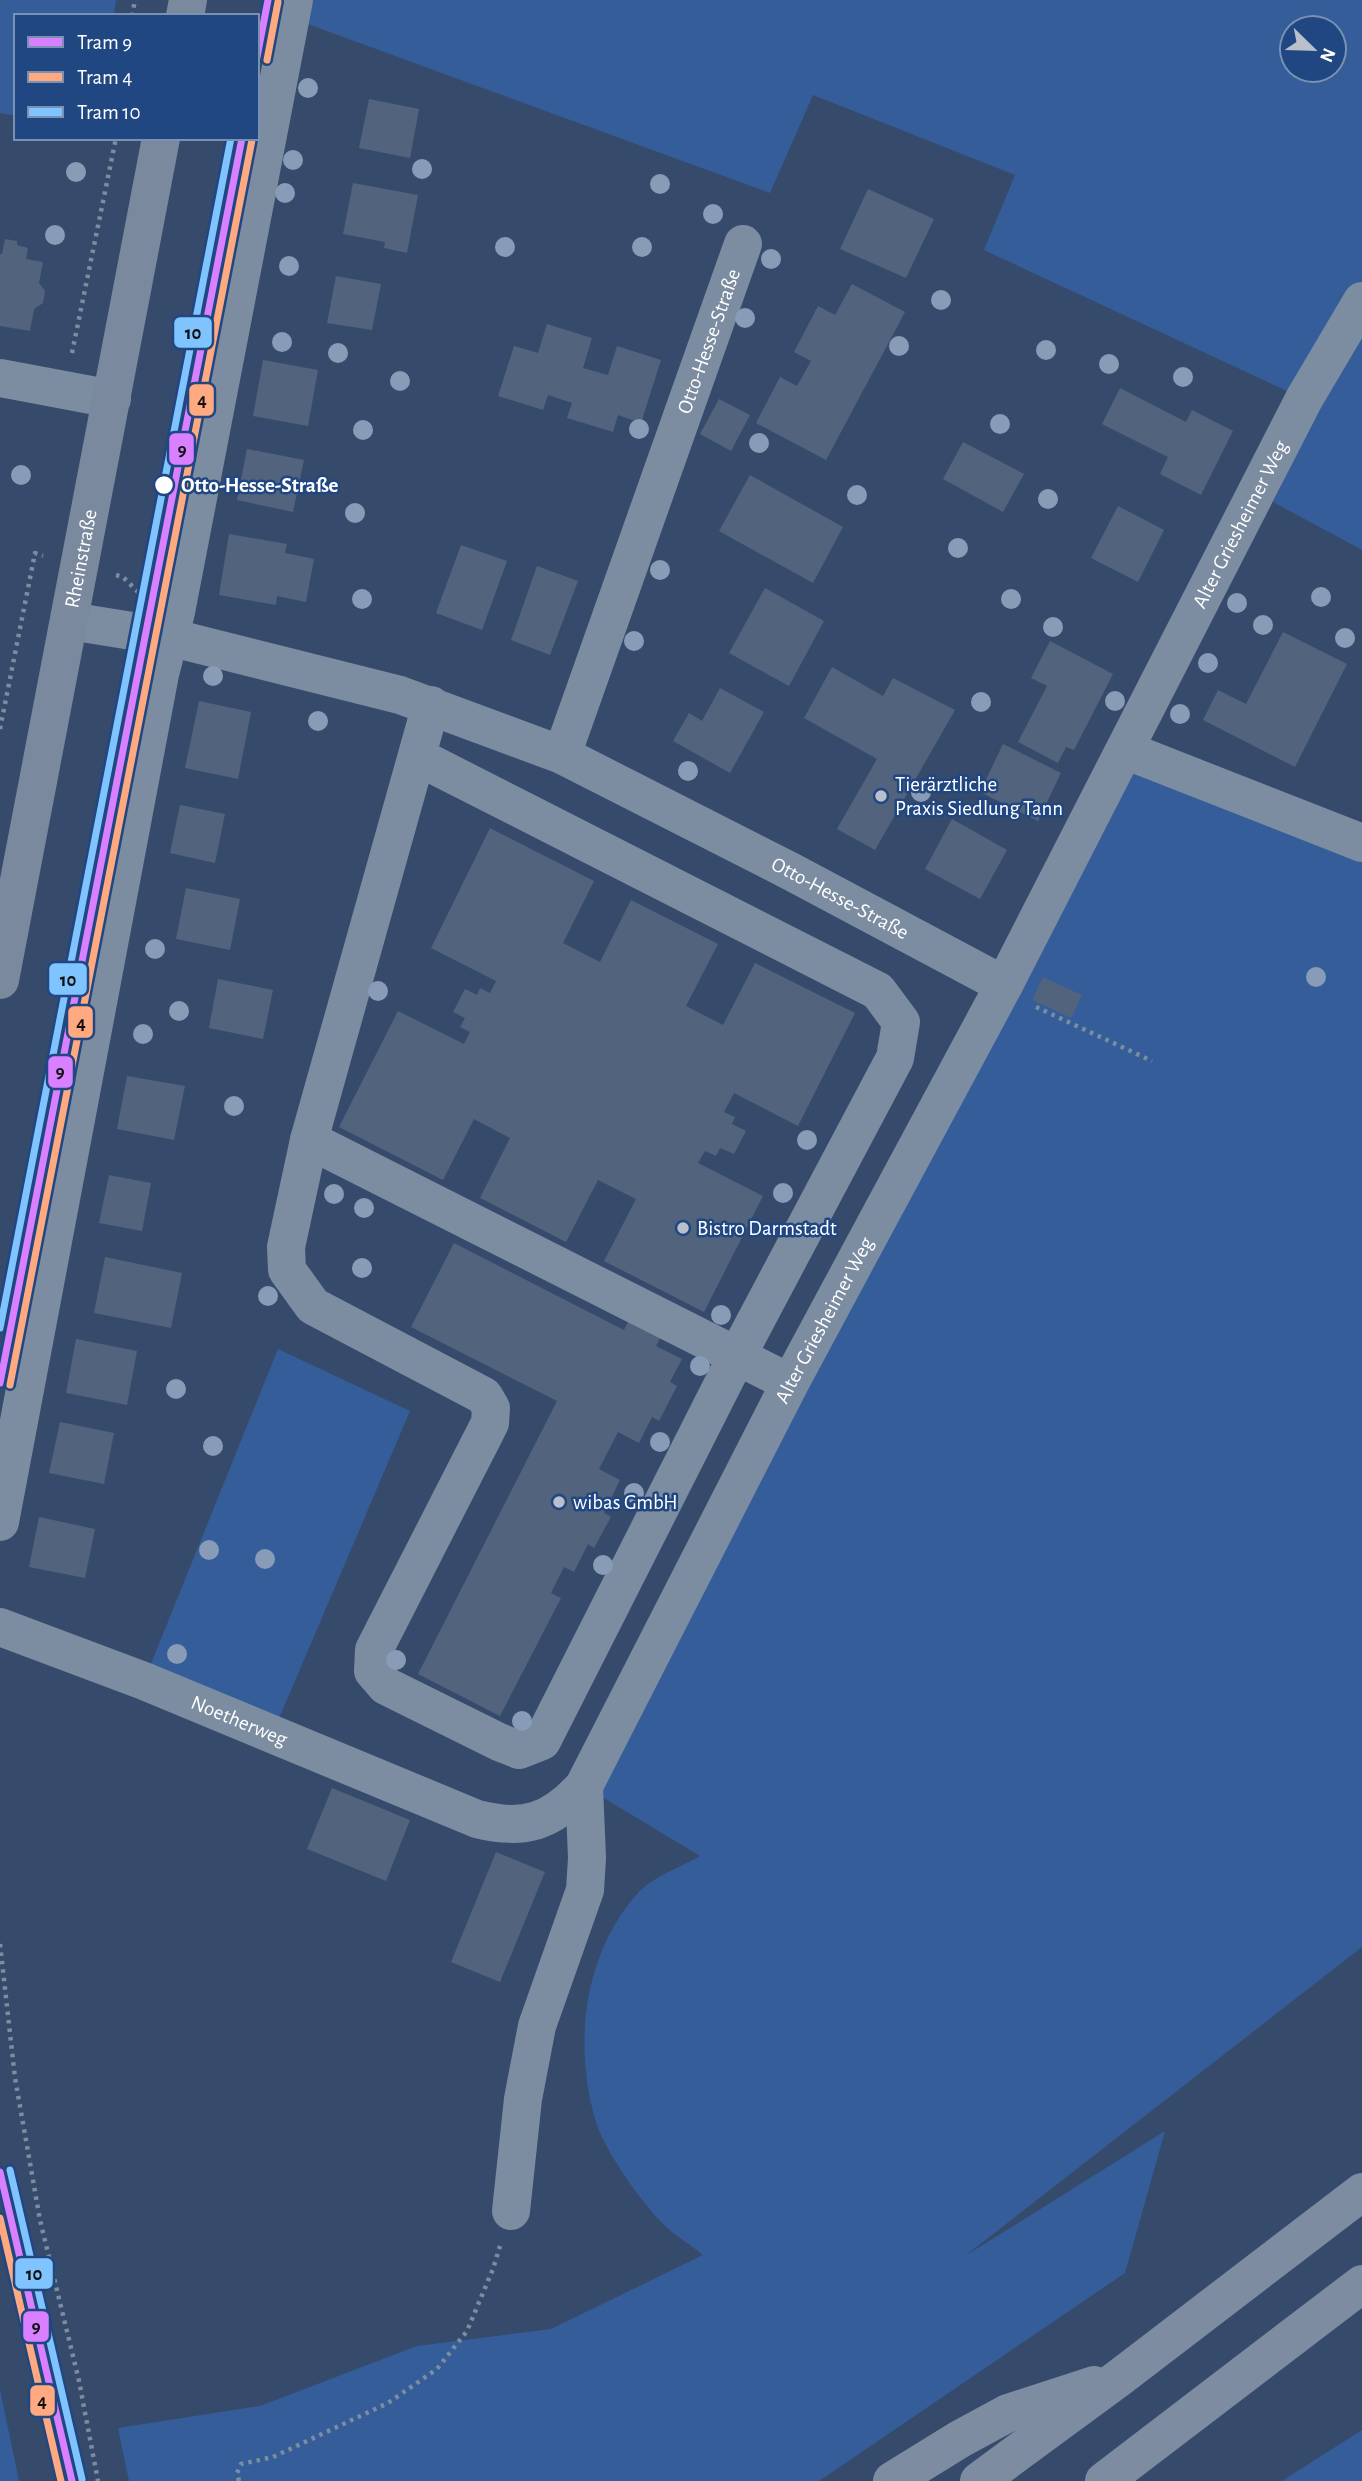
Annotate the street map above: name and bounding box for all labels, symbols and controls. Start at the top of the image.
legend [14,14,259,140]
north arrow [1278,14,1348,84]
text: Tram 9 [77,32,132,53]
text: N [1316,45,1339,65]
text: Tram 4 [77,67,132,88]
text: Tram 10 [77,102,141,123]
street label: Otto-Hesse-Straße [673,266,744,416]
line badge: 10 [173,316,213,349]
text: 10 [185,324,201,343]
line badge: 4 [188,383,215,417]
text: 4 [197,391,207,410]
line badge: 9 [168,432,195,466]
street label: Alter Griesheimer Weg [1188,436,1292,611]
text: 9 [177,441,187,460]
marker: Otto-Hesse-Straße [153,474,175,496]
place label: Otto-Hesse-Straße [181,475,339,496]
street label: Rheinstraße [61,507,100,610]
place label: Tierärztliche Praxis Siedlung Tann [895,774,1063,819]
marker: Tierärztliche Praxis Siedlung Tann [873,788,889,804]
street label: Otto-Hesse-Straße [768,853,912,943]
line badge: 10 [48,962,88,996]
text: 10 [60,971,76,990]
line badge: 4 [67,1005,94,1039]
text: 4 [76,1014,86,1033]
line badge: 9 [47,1055,74,1089]
text: 9 [55,1063,65,1082]
place label: Bistro Darmstadt [697,1218,837,1239]
marker: Bistro Darmstadt [675,1220,691,1236]
street label: Alter Griesheimer Weg [771,1233,877,1407]
place label: wibas GmbH [573,1492,678,1513]
marker: wibas GmbH [551,1494,567,1510]
street label: Noetherweg [188,1691,291,1750]
line badge: 10 [14,2257,54,2290]
text: 10 [26,2265,42,2284]
line badge: 9 [22,2310,50,2343]
text: 9 [31,2318,41,2337]
line badge: 4 [29,2384,56,2417]
text: 4 [37,2392,47,2411]

